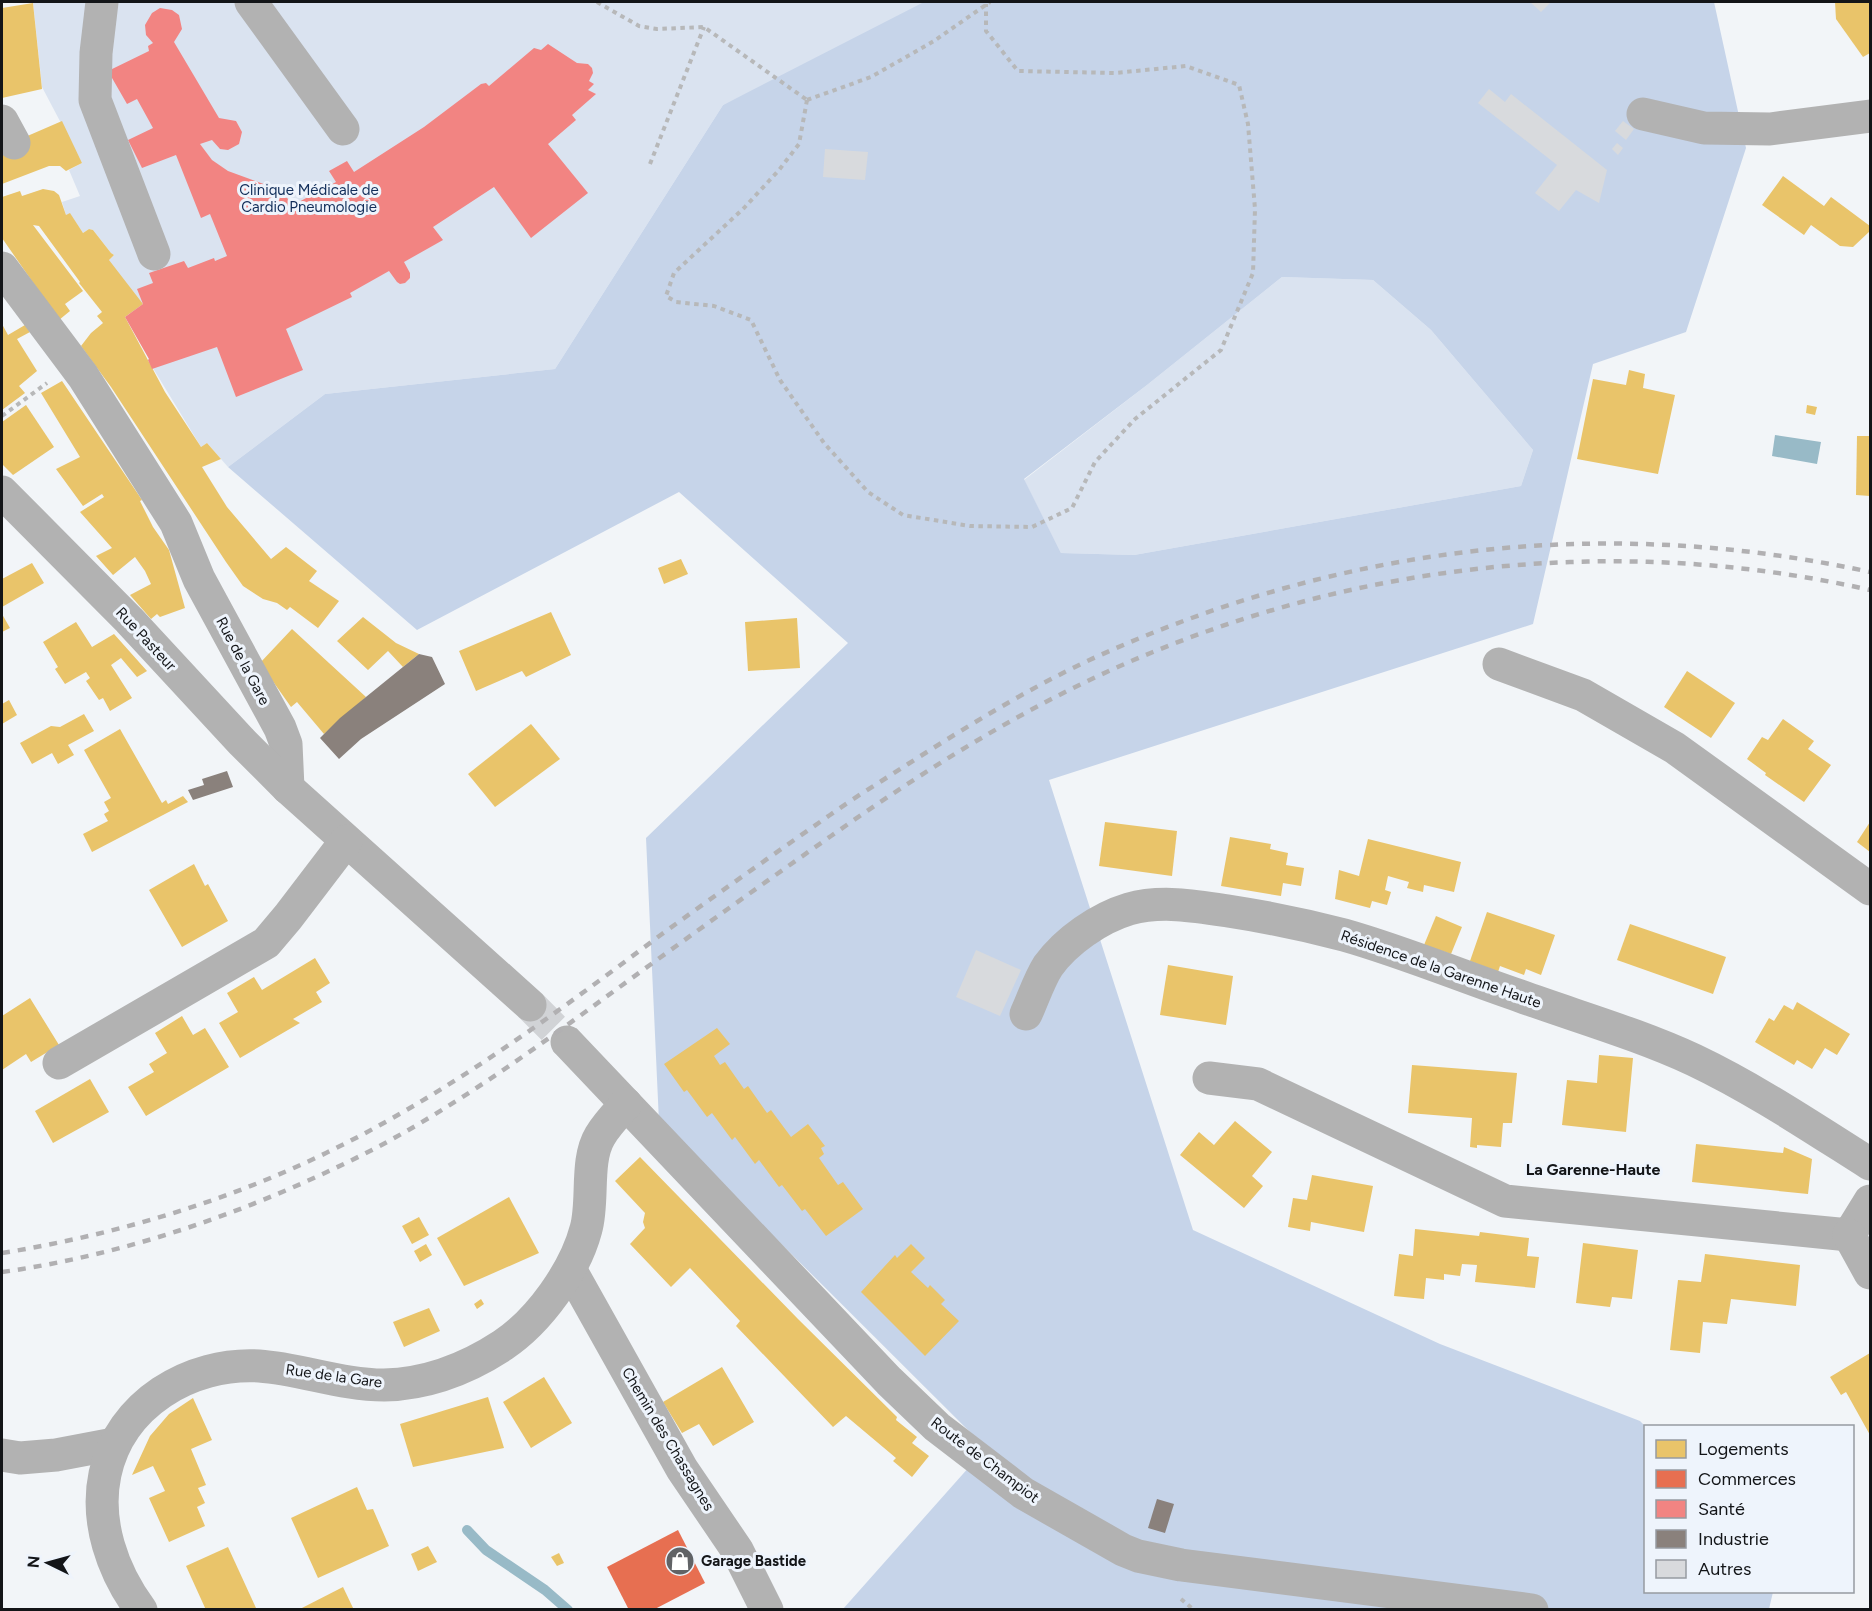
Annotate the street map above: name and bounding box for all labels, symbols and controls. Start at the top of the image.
park label: Clinique Médicale de Cardio Pneumologie [239,181,379,216]
street label: Rue Pasteur [112,604,180,674]
street label: Rue de la Gare [212,614,274,708]
street label: Résidence de la Garenne Haute [1338,926,1544,1012]
district label: La Garenne-Haute [1526,1160,1660,1179]
street label: Rue de la Gare [285,1360,383,1392]
street label: Chemin des Chassagnes [618,1364,718,1514]
street label: Route de Champiot [927,1413,1043,1507]
legend [1644,1425,1854,1593]
text: Logements [1698,1438,1789,1460]
text: Commerces [1698,1468,1796,1490]
text: Santé [1698,1498,1745,1520]
text: Industrie [1698,1528,1769,1550]
north arrow [18,1533,78,1593]
shop icon: Garage Bastide [664,1545,696,1577]
place label: Garage Bastide [701,1552,807,1570]
text: N [24,1555,44,1569]
text: Autres [1698,1558,1751,1580]

